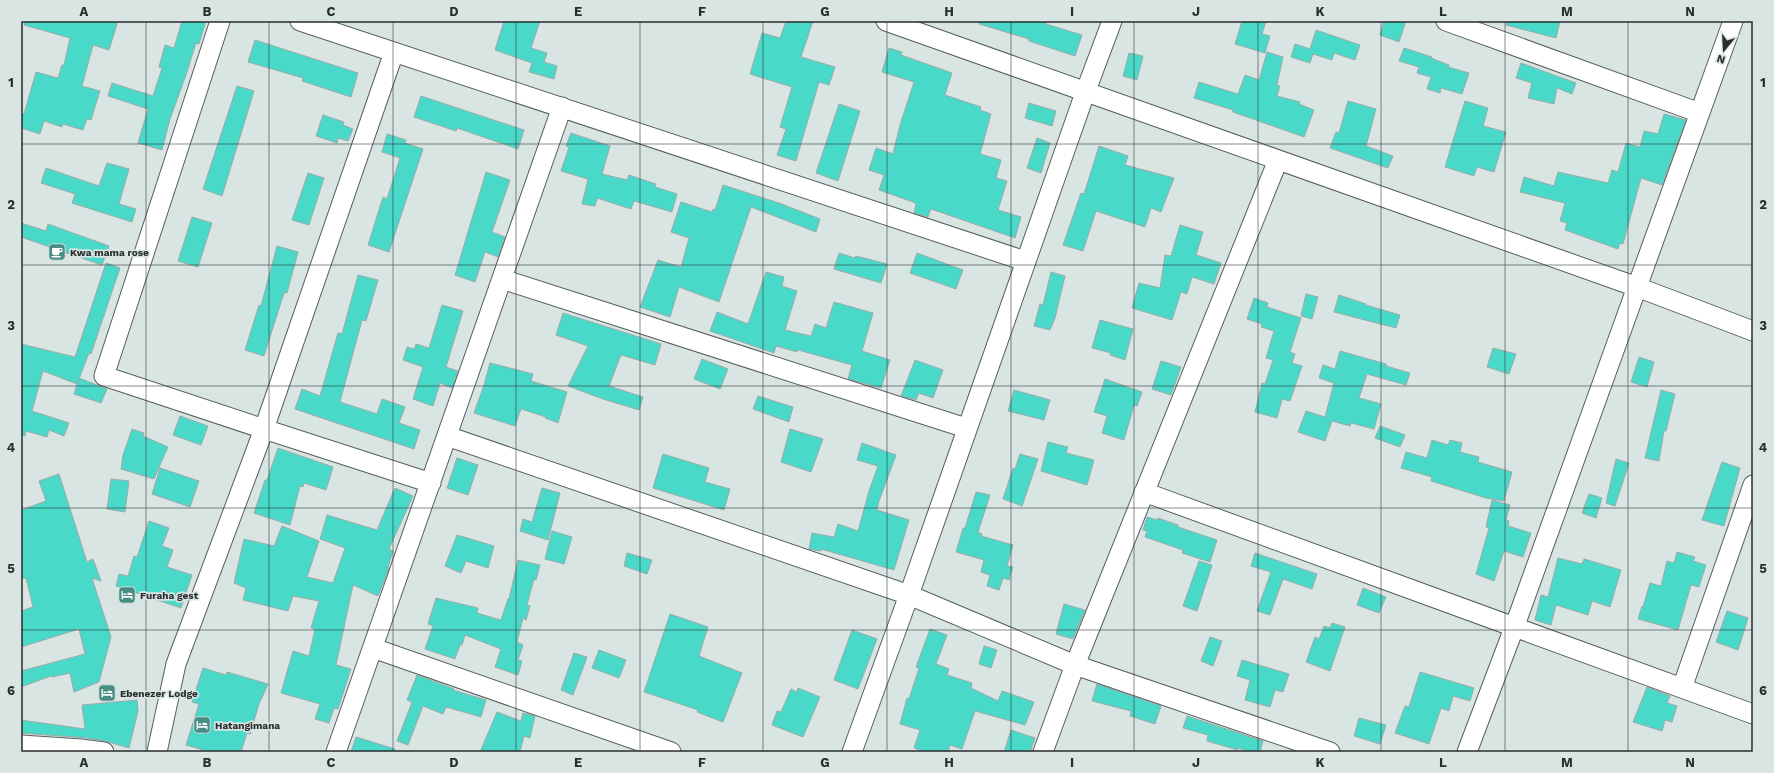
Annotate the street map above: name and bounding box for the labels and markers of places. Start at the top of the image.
cafe icon: Kwa mama rose [47,242,67,262]
place label: Kwa mama rose [70,247,149,258]
hotel icon: Furaha gest [117,585,137,605]
place label: Furaha gest [140,590,199,601]
hotel icon: Ebenezer Lodge [97,683,117,703]
place label: Ebenezer Lodge [120,688,198,699]
hotel icon: Hatangimana [192,715,212,735]
place label: Hatangimana [215,720,280,731]

